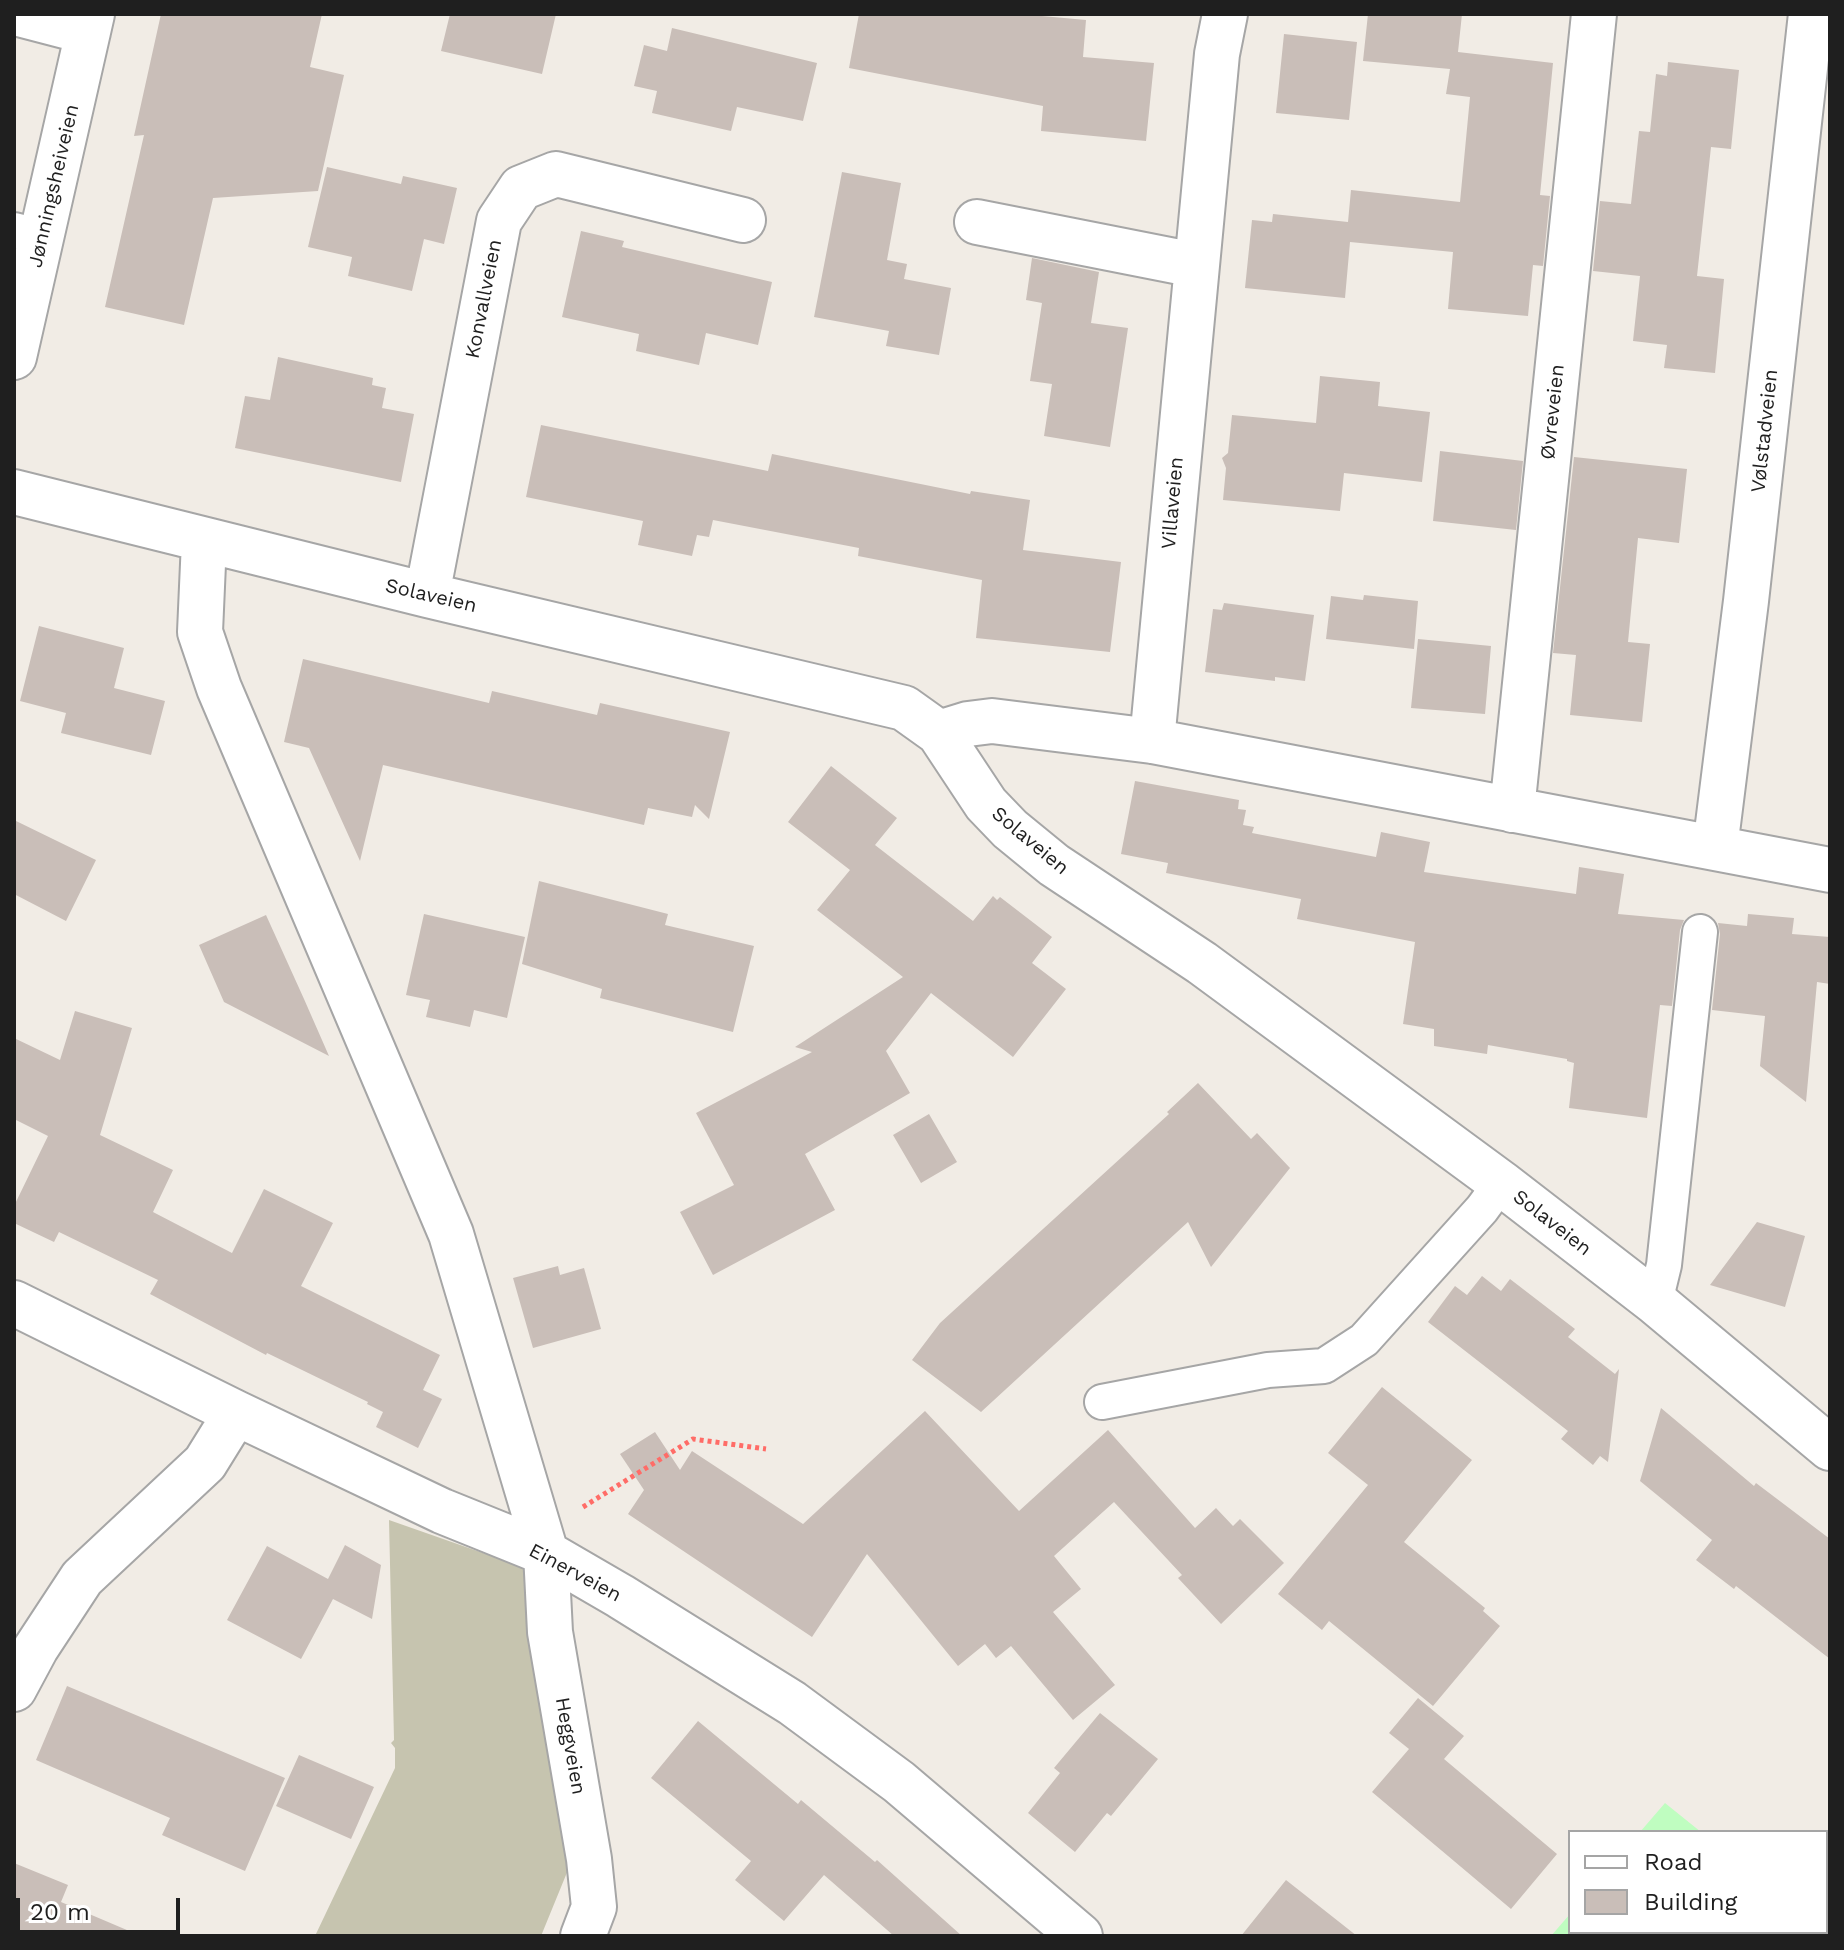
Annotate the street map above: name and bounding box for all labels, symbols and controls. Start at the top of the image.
street label: Jønningsheiveien [23,102,85,270]
street label: Konvallveien [461,237,507,361]
street label: Øvreveien [1536,363,1570,461]
street label: Vølstadveien [1747,368,1783,494]
street label: Villaveien [1157,456,1189,550]
street label: Solaveien [383,574,479,618]
street label: Solaveien [987,802,1073,880]
street label: Solaveien [1508,1185,1596,1261]
street label: Einerveien [525,1539,625,1607]
street label: Heggveien [550,1695,590,1797]
legend [1568,1830,1828,1934]
text: Road [1644,1848,1703,1876]
scale bar [20,1882,184,1932]
text: Building [1644,1888,1737,1916]
text: 20 m [30,1898,90,1926]

